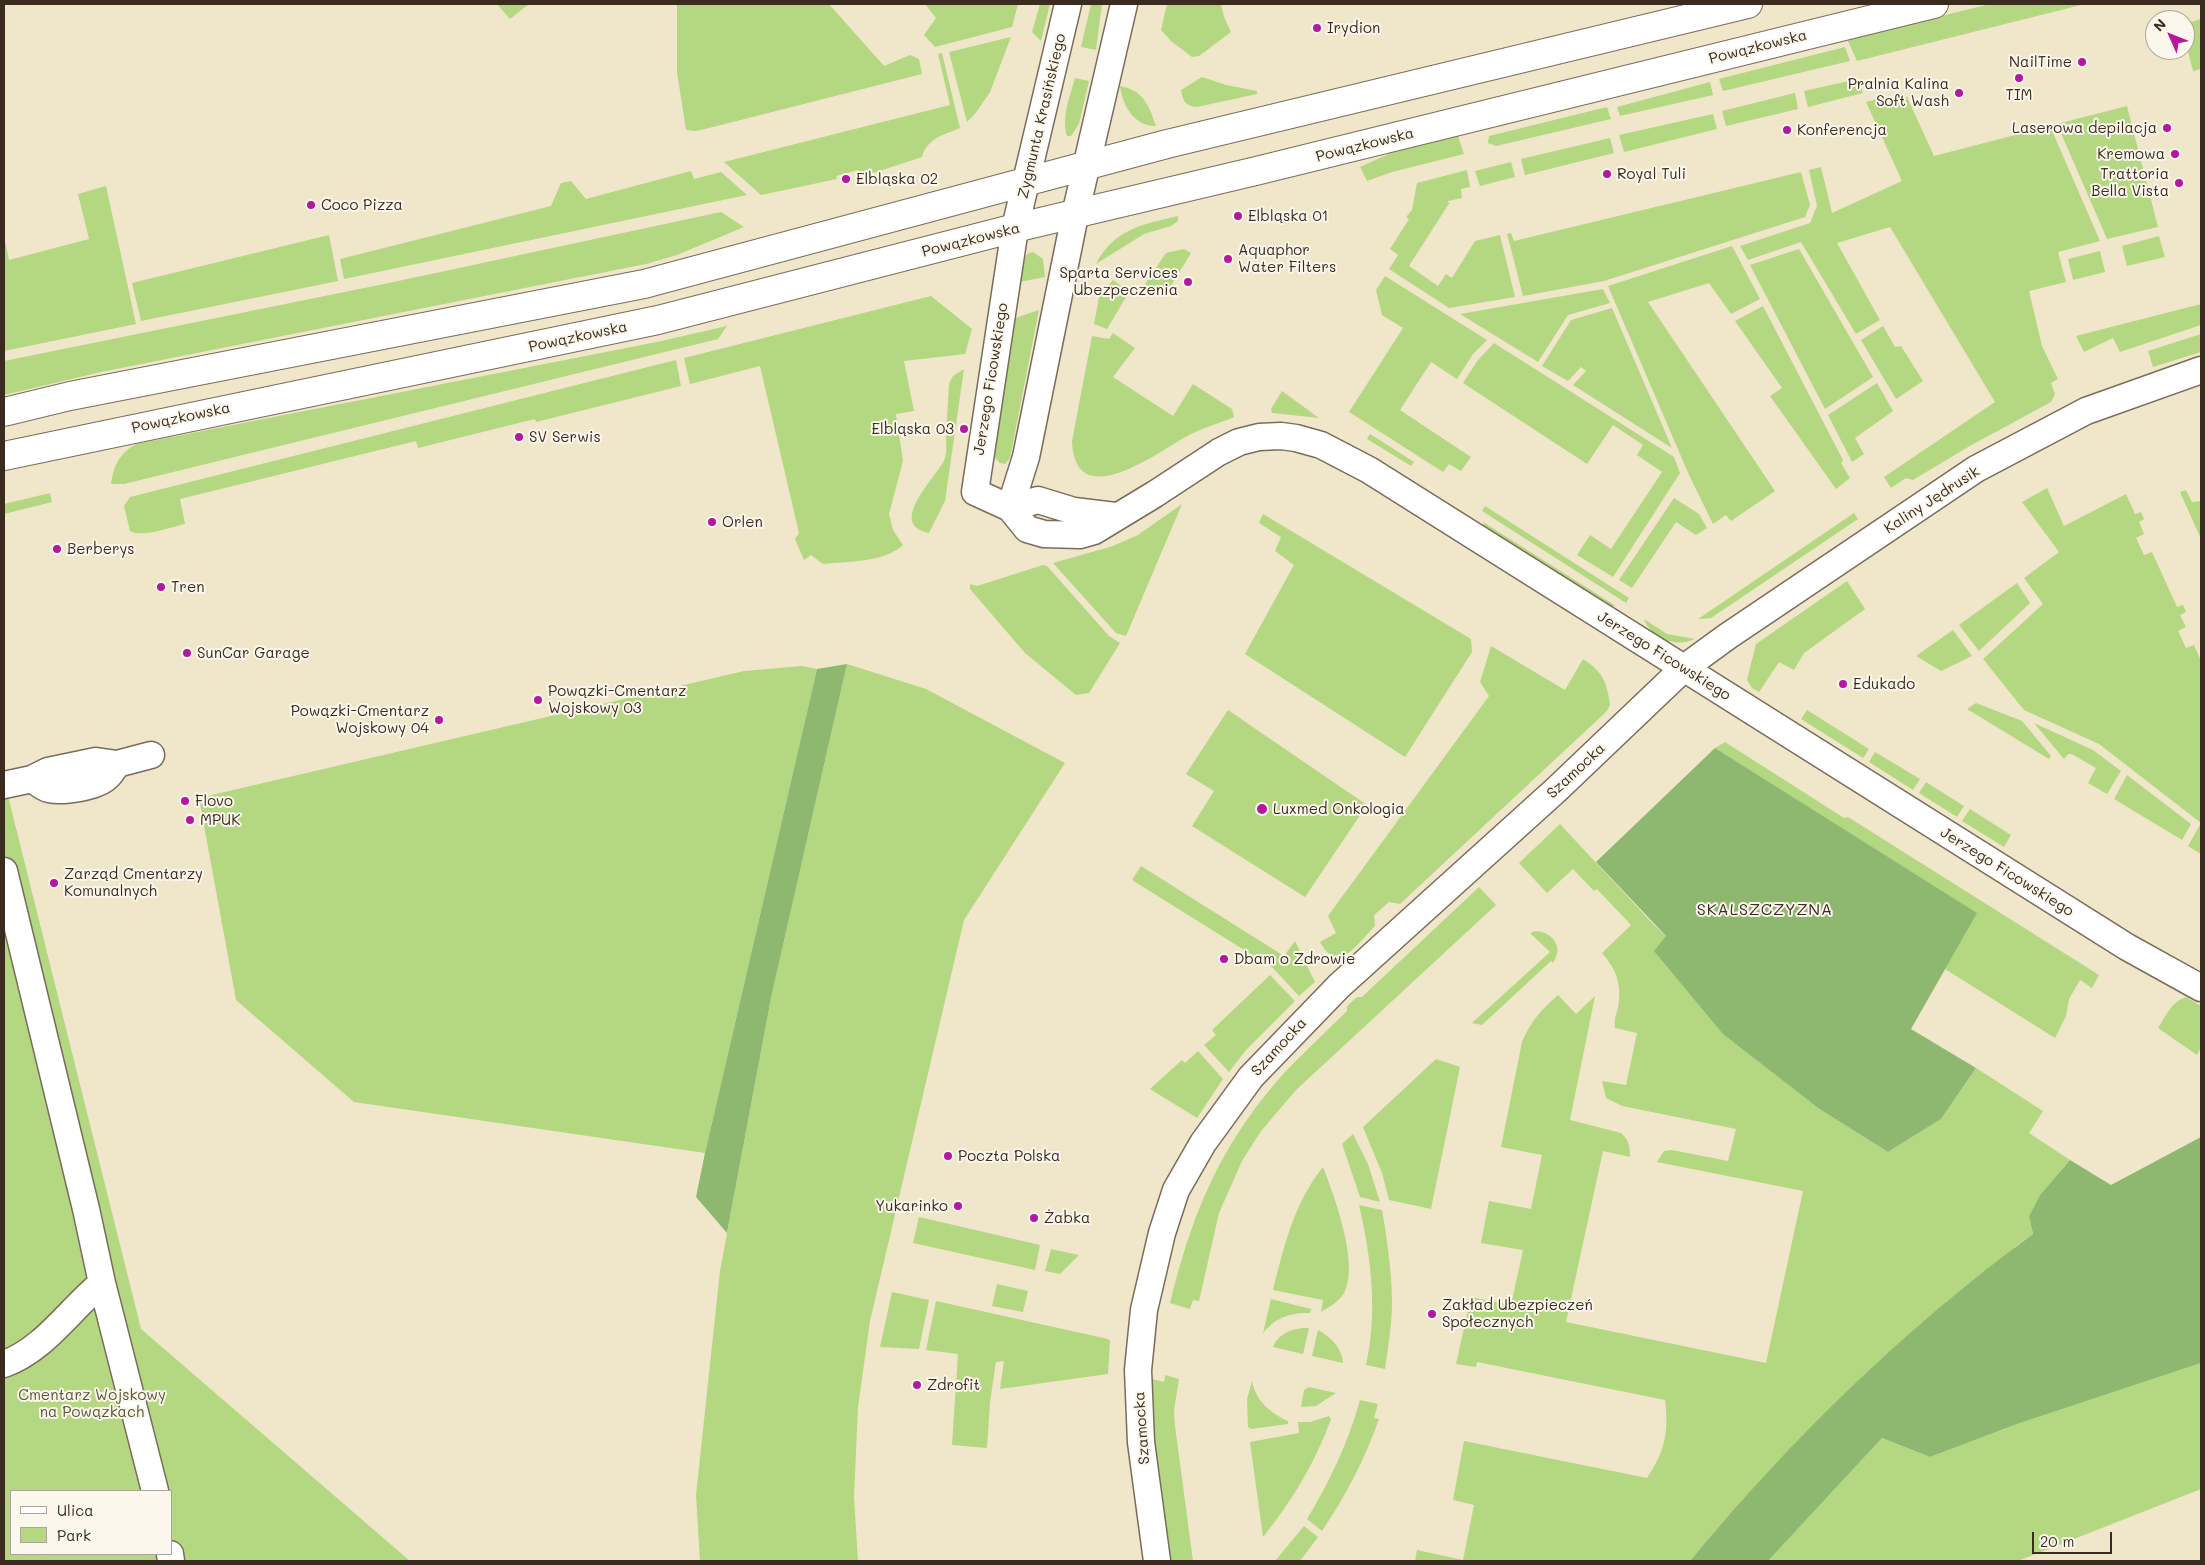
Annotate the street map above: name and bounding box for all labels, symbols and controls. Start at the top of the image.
north arrow [2145,10,2195,60]
text: N [2149,15,2170,35]
place label: Irydion [1327,19,1380,37]
marker: Irydion [1311,22,1323,34]
street label: Powązkowska [1707,26,1809,68]
street label: Zygmunta Krasińskiego [1014,32,1070,200]
place label: NailTime [2009,53,2072,71]
marker: NailTime [2076,56,2088,68]
marker: TIM [2013,72,2025,84]
place label: Pralnia Kalina Soft Wash [1848,75,1949,110]
place label: TIM [2006,86,2032,104]
marker: Pralnia Kalina Soft Wash [1953,87,1965,99]
place label: Laserowa depilacja [2012,119,2157,137]
place label: Konferencja [1797,121,1887,139]
marker: Laserowa depilacja [2161,122,2173,134]
street label: Powązkowska [1314,124,1416,166]
marker: Konferencja [1781,124,1793,136]
place label: Kremowa [2097,145,2165,163]
marker: Kremowa [2169,148,2181,160]
place label: Royal Tuli [1617,165,1686,183]
place label: Trattoria Bella Vista [2091,165,2169,200]
marker: Royal Tuli [1601,168,1613,180]
place label: Elbląska 02 [856,170,938,188]
marker: Elbląska 02 [840,173,852,185]
marker: Trattoria Bella Vista [2173,177,2185,189]
place label: Coco Pizza [321,196,403,214]
marker: Coco Pizza [305,199,317,211]
place label: Elbląska 01 [1248,207,1328,225]
marker: Elbląska 01 [1232,210,1244,222]
street label: Powązkowska [920,219,1022,261]
place label: Aquaphor Water Filters [1238,241,1336,276]
marker: Aquaphor Water Filters [1222,253,1234,265]
place label: Sparta Services Ubezpeczenia [1060,264,1178,299]
marker: Sparta Services Ubezpeczenia [1182,276,1194,288]
street label: Jerzego Ficowskiego [970,301,1012,457]
street label: Powązkowska [527,318,629,356]
street label: Powązkowska [130,399,232,437]
place label: Elbląska 03 [872,420,954,438]
marker: Elbląska 03 [958,423,970,435]
place label: SV Serwis [529,428,601,446]
marker: SV Serwis [513,431,525,443]
street label: Kaliny Jędrusik [1881,462,1983,538]
place label: Orlen [722,513,763,531]
marker: Orlen [706,516,718,528]
place label: Berberys [67,540,135,558]
marker: Berberys [51,543,63,555]
place label: Tren [171,578,204,596]
marker: Tren [155,581,167,593]
street label: Jerzego Ficowskiego [1594,608,1734,704]
place label: SunCar Garage [197,644,310,662]
marker: SunCar Garage [181,647,193,659]
place label: Edukado [1853,675,1915,693]
marker: Edukado [1837,678,1849,690]
place label: Powązki-Cmentarz Wojskowy 03 [548,682,686,717]
marker: Powązki-Cmentarz Wojskowy 03 [532,694,544,706]
place label: Powązki-Cmentarz Wojskowy 04 [291,702,429,737]
marker: Powązki-Cmentarz Wojskowy 04 [433,714,445,726]
street label: Szamocka [1543,739,1609,803]
place label: Flovo [195,792,233,810]
marker: Flovo [179,795,191,807]
place label: Luxmed Onkologia [1273,800,1405,818]
marker: Luxmed Onkologia [1255,802,1269,816]
place label: MPUK [200,811,240,829]
marker: MPUK [184,814,196,826]
street label: Jerzego Ficowskiego [1937,824,2077,920]
place label: Zarząd Cmentarzy Komunalnych [64,865,203,900]
marker: Zarząd Cmentarzy Komunalnych [48,877,60,889]
district label: SKALSZCZYZNA [1695,900,1835,920]
place label: Dbam o Zdrowie [1234,950,1355,968]
marker: Dbam o Zdrowie [1218,953,1230,965]
street label: Szamocka [1247,1014,1311,1080]
place label: Poczta Polska [958,1147,1060,1165]
marker: Poczta Polska [942,1150,954,1162]
place label: Yukarinko [875,1197,948,1215]
marker: Yukarinko [952,1200,964,1212]
place label: Żabka [1044,1209,1090,1227]
marker: Żabka [1028,1212,1040,1224]
place label: Zakład Ubezpieczeń Społecznych [1442,1296,1593,1331]
marker: Zakład Ubezpieczeń Społecznych [1426,1308,1438,1320]
place label: Zdrofit [927,1376,980,1394]
marker: Zdrofit [911,1379,923,1391]
park label: Cmentarz Wojskowy na Powązkach [18,1386,166,1421]
street label: Szamocka [1130,1391,1154,1465]
legend [10,1490,172,1555]
text: Ulica [57,1500,94,1520]
scale bar [2035,1522,2115,1554]
text: Park [57,1525,91,1545]
text: 20 m [2040,1531,2074,1551]

